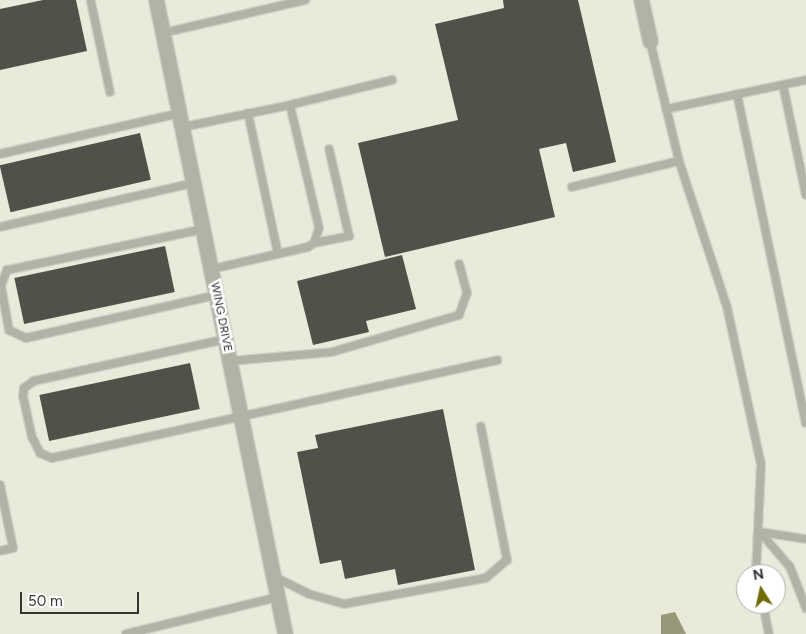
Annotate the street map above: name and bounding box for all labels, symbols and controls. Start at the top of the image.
street label: WING DRIVE [207,281,235,353]
north arrow [736,564,786,614]
text: N [752,565,765,584]
scale bar [22,582,141,614]
text: 50 m [28,592,63,610]

